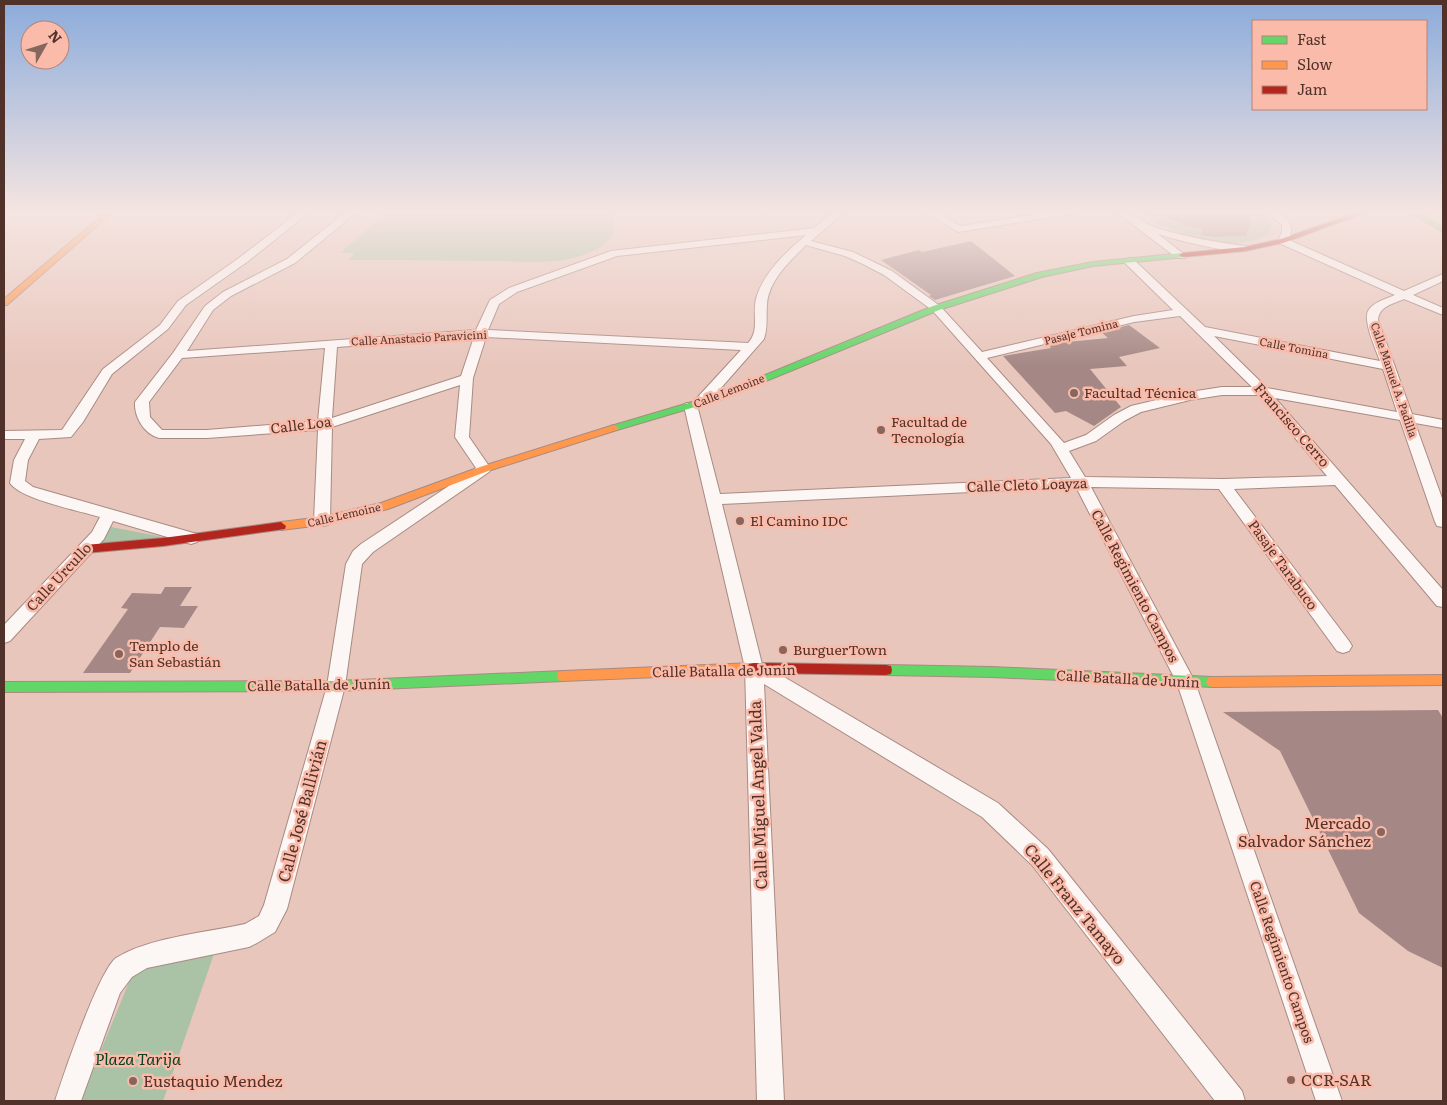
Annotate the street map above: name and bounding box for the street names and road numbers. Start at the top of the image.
street label: Pasaje Tomina [1042,314,1119,348]
street label: Calle Manuel A. Padilla [1368,320,1422,439]
street label: Calle Anastacio Paravicini [351,325,488,349]
street label: Calle Tomina [1258,332,1330,362]
street label: Calle Lemoine [691,369,767,411]
street label: Francisco Cerro [1251,378,1335,471]
street label: Calle Loa [269,410,333,438]
street label: Calle Cleto Loayza [966,472,1088,496]
street label: Calle Lemoine [305,498,382,530]
street label: Calle Regimiento Campos [1087,506,1185,665]
street label: Pasaje Tarabuco [1244,515,1323,614]
street label: Calle Urcullo [21,538,95,615]
street label: Calle Batalla de Junín [652,659,796,681]
street label: Calle Batalla de Junín [1056,664,1200,692]
street label: Calle Batalla de Junín [247,673,391,695]
street label: Calle Miguel Angel Valda [742,700,772,890]
street label: Calle José Ballivián [270,737,332,885]
street label: Calle Franz Tamayo [1019,838,1132,969]
street label: Calle Regimiento Campos [1246,878,1320,1045]

